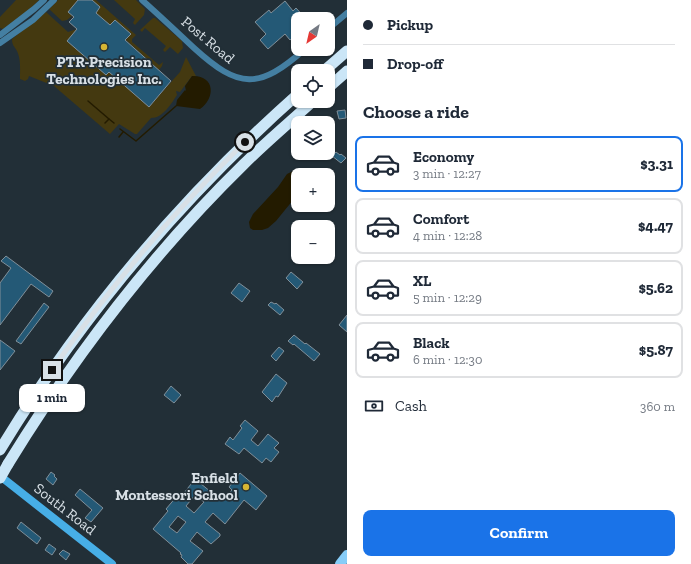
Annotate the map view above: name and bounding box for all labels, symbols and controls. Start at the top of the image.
north arrow [291,12,335,56]
map controls [291,12,335,264]
street label: Post Road [178,13,239,68]
text: Pickup [387,16,433,34]
marker: PTR-Precision Technologies Inc. [99,42,109,52]
place label: PTR-Precision Technologies Inc. [46,53,162,88]
text: Drop-off [387,55,443,73]
button: locate [291,64,335,108]
text: Choose a ride [363,101,469,123]
button: layers [291,116,335,160]
route start [236,133,254,151]
icon: car [365,146,401,182]
text: Economy [413,148,474,166]
text: $3.31 [640,155,673,173]
text: 3 min · 12:27 [413,166,481,181]
button: + [291,168,335,212]
icon: car [365,208,401,244]
text: Comfort [413,210,469,228]
text: $4.47 [638,217,673,235]
button: − [291,220,335,264]
text: 4 min · 12:28 [413,228,482,243]
icon: car [365,270,401,306]
text: XL [413,272,431,290]
text: $5.62 [638,279,673,297]
text: 5 min · 12:29 [413,290,482,305]
icon: car [365,332,401,368]
text: Black [413,334,450,352]
text: $5.87 [639,341,673,359]
text: 6 min · 12:30 [413,352,482,367]
route end [43,361,61,379]
callout: 1 min [19,384,85,412]
text: 1 min [37,390,67,405]
icon: cash [363,395,385,417]
text: Cash [395,397,427,415]
text: 360 m [640,399,675,414]
place label: Enfield Montessori School [115,469,238,504]
street label: South Road [30,479,100,539]
marker: Enfield Montessori School [241,482,251,492]
button: Confirm [363,510,675,556]

